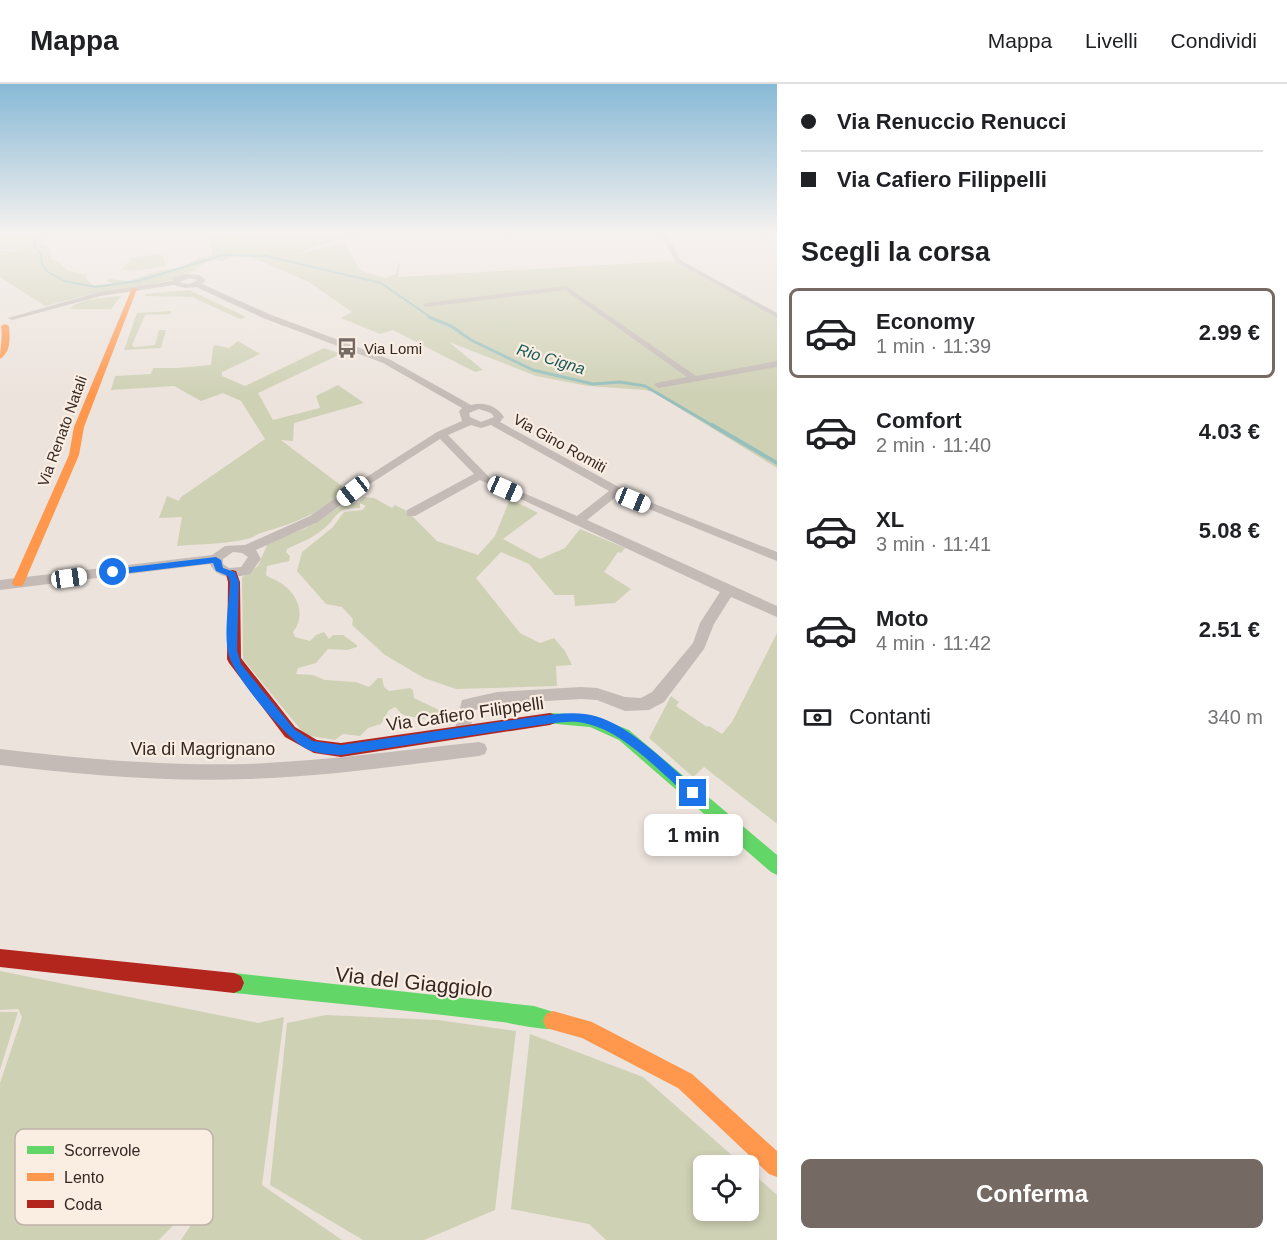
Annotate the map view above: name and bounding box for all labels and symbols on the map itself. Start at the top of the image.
bus stop icon: Via Lomi [335,336,359,360]
place label: Via Lomi [364,340,422,357]
water label: Rio Cigna [515,341,587,377]
street label: Via Renato Natali [34,373,90,489]
street label: Via Gino Romiti [510,410,610,476]
car [333,473,373,509]
car [485,473,525,505]
car [613,485,653,515]
route start [99,558,126,585]
car [50,567,88,589]
street label: Via Cafiero Filippelli [385,693,545,735]
street label: Via di Magrignano [131,739,275,759]
route end [679,779,706,806]
callout: 1 min [644,814,742,856]
street label: Via del Giaggiolo [334,962,494,1002]
legend [15,1129,213,1225]
text: Scorrevole [64,1142,141,1159]
text: Lento [64,1169,104,1186]
text: Coda [64,1196,102,1213]

